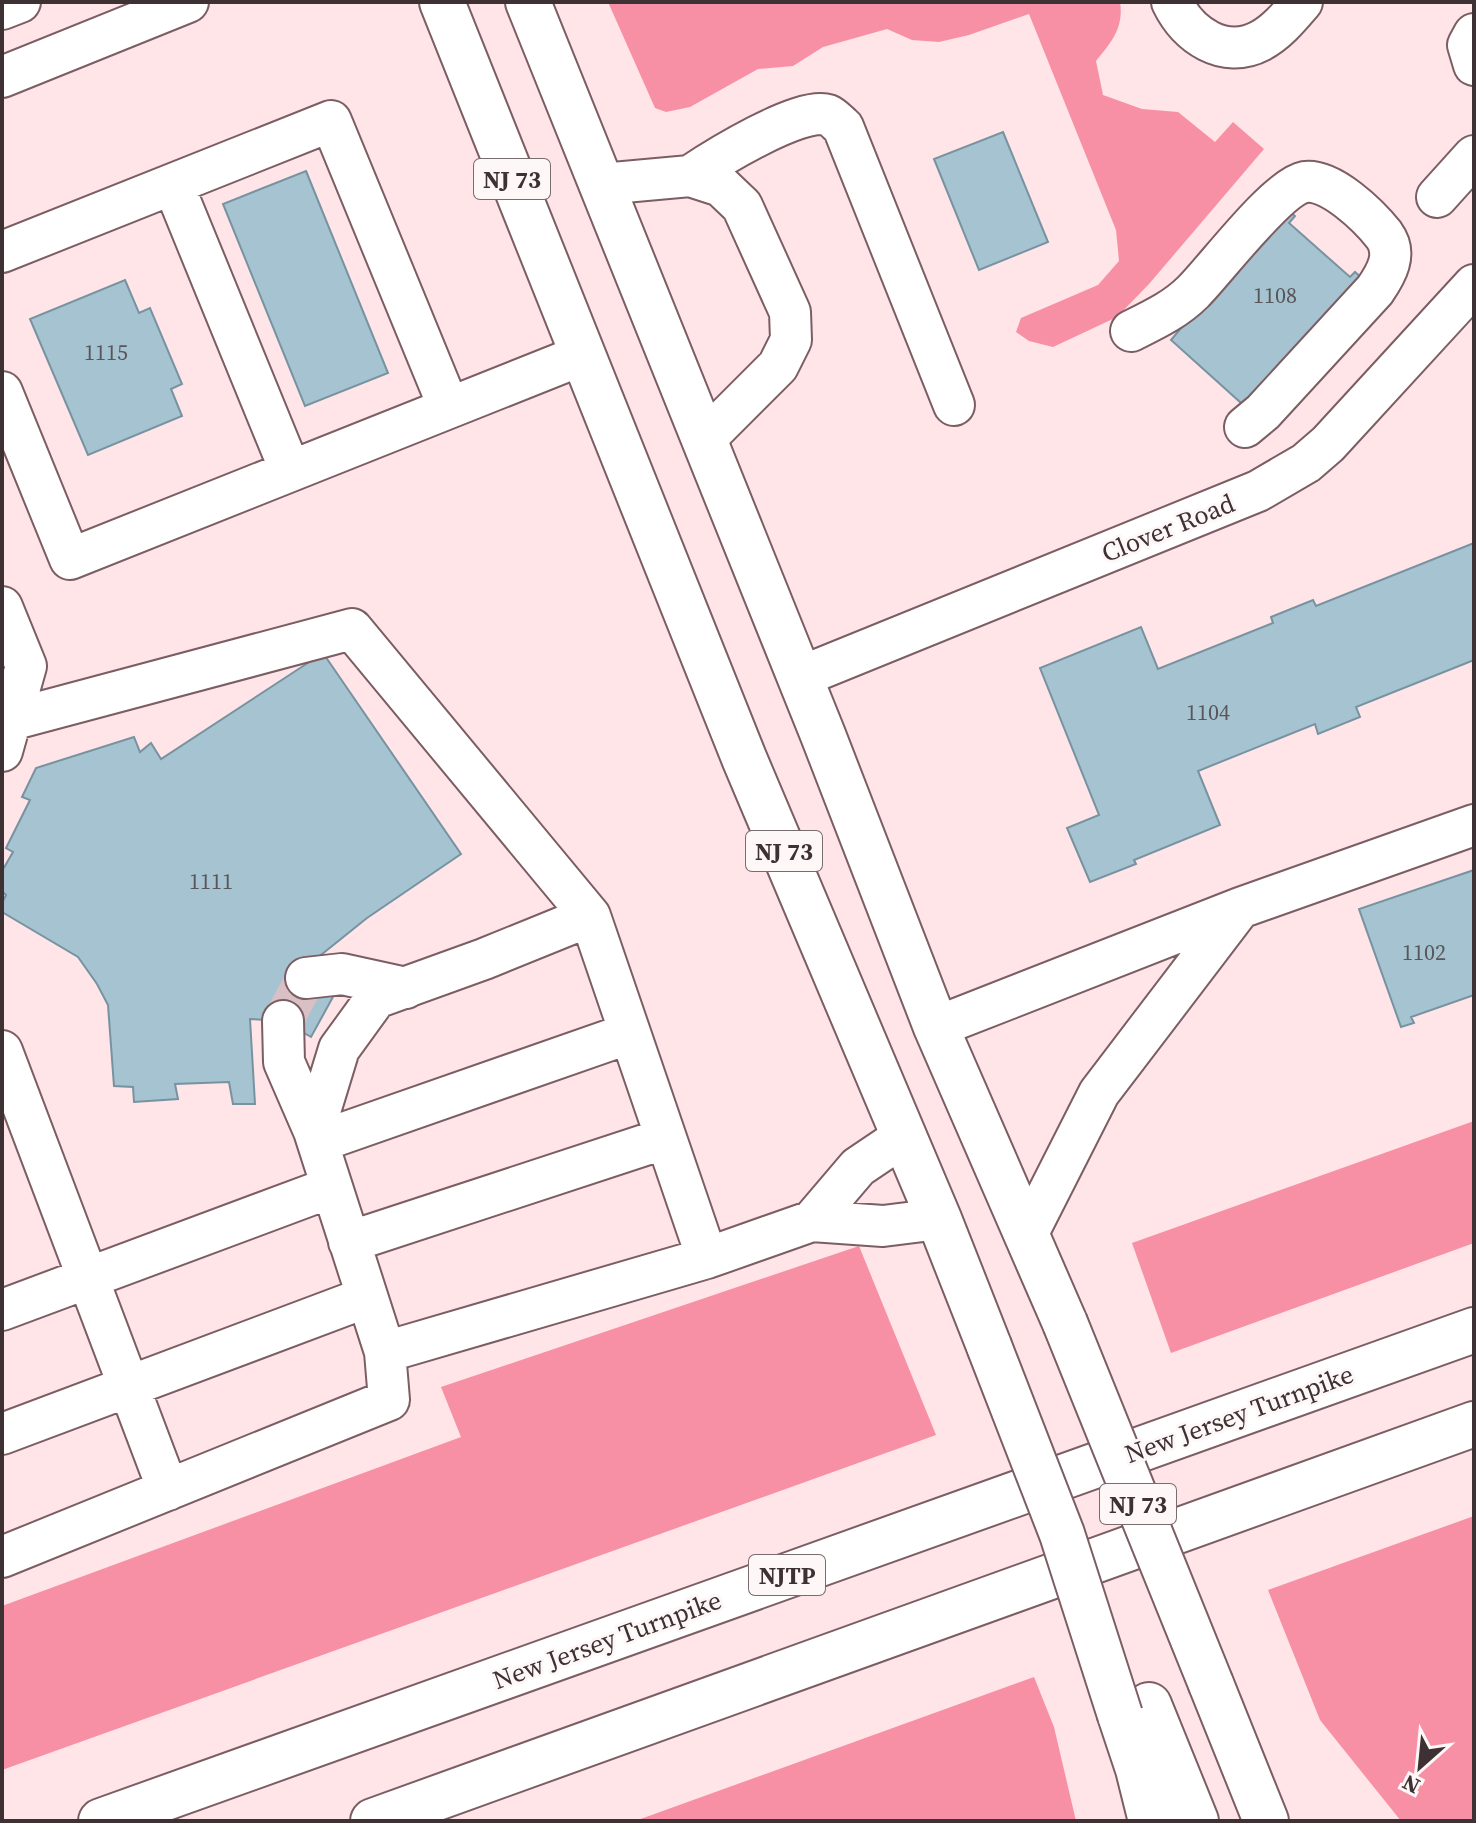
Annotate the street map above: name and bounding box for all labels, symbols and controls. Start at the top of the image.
road number: NJ 73 [474,159,550,199]
house number: 1108 [1253,280,1297,310]
house number: 1115 [84,337,128,367]
street label: Clover Road [1096,485,1240,571]
house number: 1104 [1186,697,1230,727]
road number: NJ 73 [746,831,822,871]
house number: 1111 [189,866,233,896]
house number: 1102 [1402,937,1446,967]
street label: New Jersey Turnpike [1120,1356,1358,1472]
road number: NJ 73 [1100,1484,1176,1524]
road number: NJTP [749,1555,825,1595]
street label: New Jersey Turnpike [488,1582,726,1698]
north arrow [1380,1727,1460,1807]
text: N [1397,1768,1425,1802]

